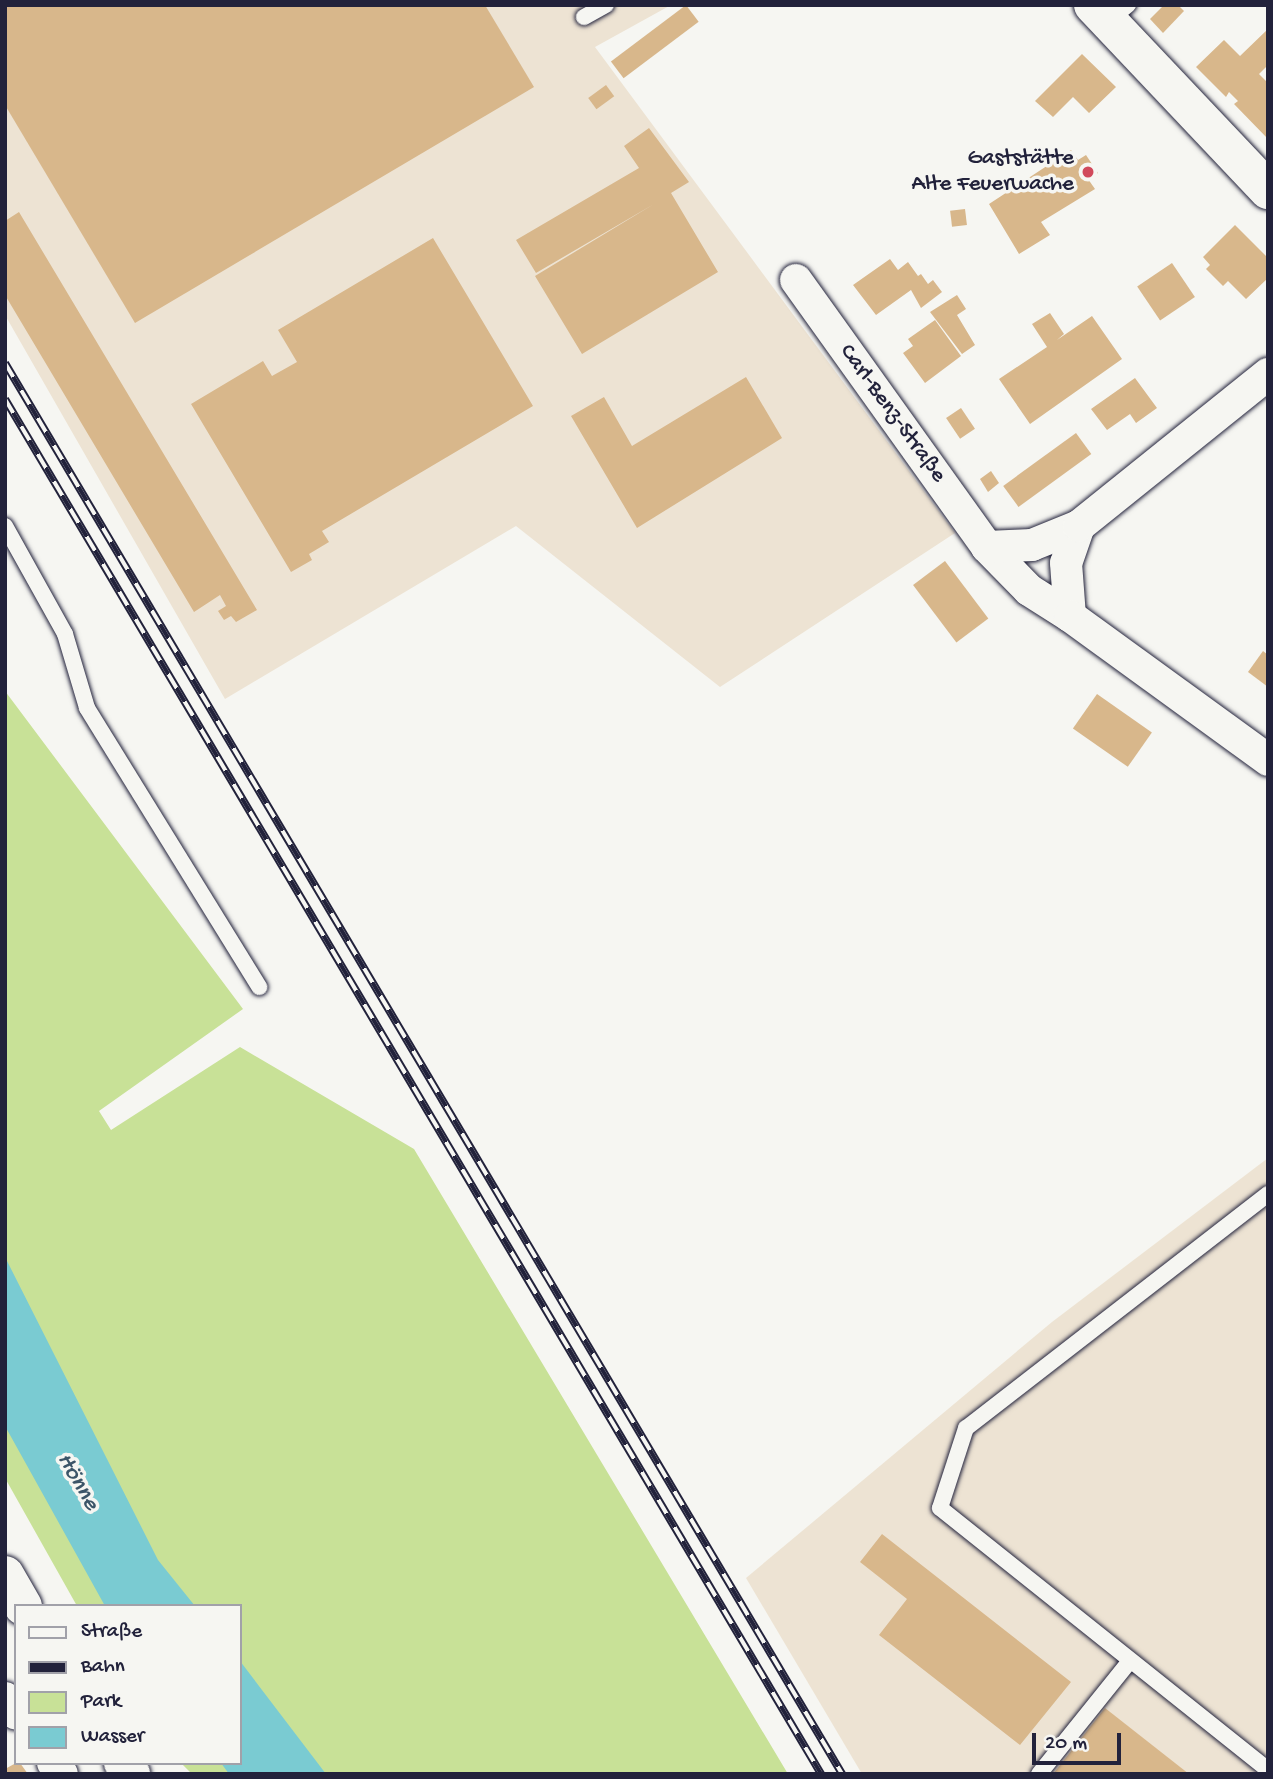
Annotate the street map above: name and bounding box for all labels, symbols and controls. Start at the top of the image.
place label: Gaststätte Alte Feuerwache [912,145,1074,199]
marker: Gaststätte Alte Feuerwache [1080,164,1096,180]
street label: Carl-Benz-Straße [833,339,951,489]
water label: Hönne [49,1448,105,1516]
legend [14,1604,242,1765]
text: Straße [81,1620,142,1645]
text: Bahn [81,1655,125,1680]
text: Park [81,1690,121,1715]
scale bar [1035,1720,1124,1764]
text: Wasser [81,1725,144,1750]
text: 20 m [1045,1732,1087,1757]

